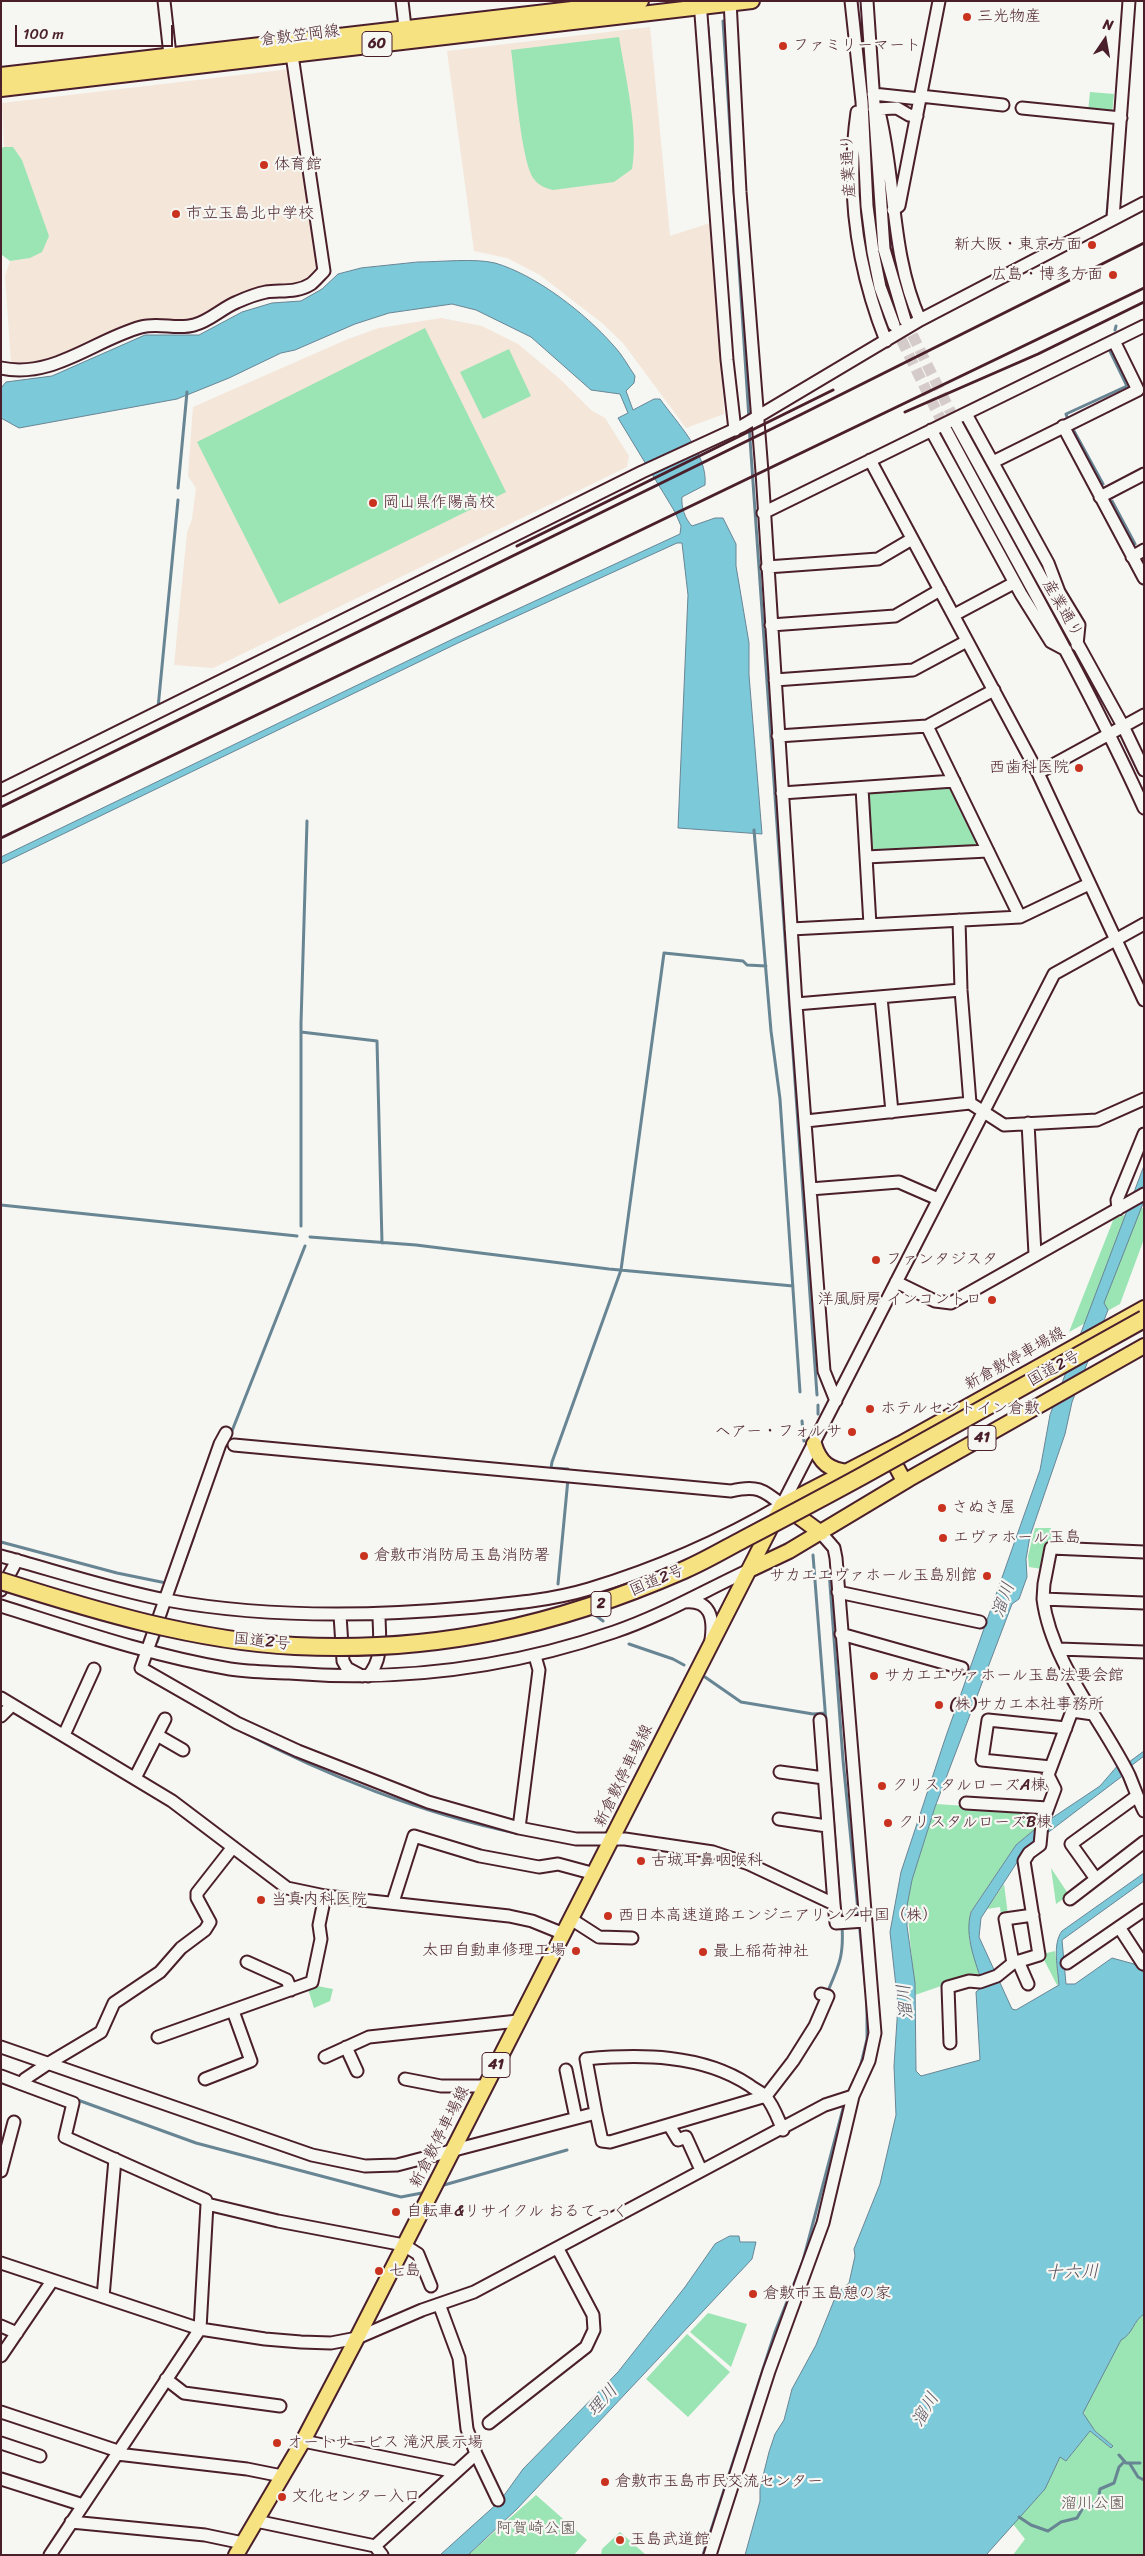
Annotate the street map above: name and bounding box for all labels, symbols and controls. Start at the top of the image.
place label: 三光物産 [977,7,1041,27]
marker: 三光物産 [961,11,973,23]
text: N [1101,12,1116,38]
scale bar [18,15,175,47]
north arrow [1080,15,1130,65]
text: 100 m [23,21,64,47]
street label: 倉敷笠岡線 [259,22,341,50]
road number: 60 [362,32,392,56]
place label: ファミリーマート [793,36,921,56]
marker: ファミリーマート [777,40,789,52]
street label: 産業通り [838,134,860,198]
place label: 体育館 [274,155,322,175]
marker: 体育館 [258,159,270,171]
place label: 市立玉島北中学校 [186,204,314,224]
marker: 市立玉島北中学校 [170,208,182,220]
place label: 新大阪・東京方面 [954,235,1082,255]
marker: 新大阪・東京方面 [1086,239,1098,251]
place label: 広島・博多方面 [991,265,1103,285]
marker: 広島・博多方面 [1107,269,1119,281]
place label: 岡山県作陽高校 [383,493,495,513]
marker: 岡山県作陽高校 [367,497,379,509]
street label: 産業通り [1038,576,1086,642]
place label: 西歯科医院 [989,758,1069,778]
marker: 西歯科医院 [1073,762,1085,774]
place label: ファンタジスタ [886,1250,998,1270]
marker: ファンタジスタ [870,1254,882,1266]
place label: 洋風厨房 インコントロ [818,1290,982,1310]
marker: 洋風厨房 インコントロ [986,1294,998,1306]
street label: 新倉敷停車場線 [961,1323,1069,1395]
street label: 国道2号 [1024,1347,1084,1391]
place label: ホテルセントイン倉敷 [880,1399,1040,1419]
marker: ホテルセントイン倉敷 [864,1403,876,1415]
place label: ヘアー・フォルサ [715,1422,842,1442]
marker: ヘアー・フォルサ [846,1426,858,1438]
road number: 41 [968,1426,996,1450]
place label: さぬき屋 [952,1498,1016,1518]
marker: さぬき屋 [936,1502,948,1514]
place label: エヴァホール玉島 [953,1528,1081,1548]
marker: エヴァホール玉島 [937,1532,949,1544]
place label: 倉敷市消防局玉島消防署 [374,1546,550,1566]
marker: 倉敷市消防局玉島消防署 [358,1550,370,1562]
street label: 国道2号 [627,1561,687,1601]
place label: サカエエヴァホール玉島別館 [769,1566,977,1586]
marker: サカエエヴァホール玉島別館 [981,1570,993,1582]
water label: 溜川 [988,1579,1020,1621]
road number: 2 [591,1592,611,1616]
street label: 国道2号 [233,1629,291,1655]
place label: サカエエヴァホール玉島法要会館 [884,1666,1124,1686]
marker: サカエエヴァホール玉島法要会館 [868,1670,880,1682]
place label: (株)サカエ本社事務所 [949,1695,1104,1715]
marker: (株)サカエ本社事務所 [933,1699,945,1711]
street label: 新倉敷停車場線 [591,1721,657,1831]
place label: クリスタルローズA棟 [892,1776,1046,1796]
marker: クリスタルローズA棟 [876,1780,888,1792]
place label: クリスタルローズB棟 [898,1813,1052,1833]
marker: クリスタルローズB棟 [882,1817,894,1829]
place label: 古城耳鼻咽喉科 [651,1851,763,1871]
marker: 古城耳鼻咽喉科 [635,1855,647,1867]
place label: 当真内科医院 [271,1890,367,1910]
marker: 当真内科医院 [255,1894,267,1906]
place label: 西日本高速道路エンジニアリング中国（株） [618,1906,938,1926]
marker: 西日本高速道路エンジニアリング中国（株） [602,1910,614,1922]
place label: 太田自動車修理工場 [422,1941,566,1961]
place label: 最上稲荷神社 [713,1942,809,1962]
marker: 太田自動車修理工場 [570,1945,582,1957]
marker: 最上稲荷神社 [697,1946,709,1958]
water label: 溜川 [894,1983,918,2021]
road number: 41 [482,2052,510,2078]
street label: 新倉敷停車場線 [406,2083,474,2191]
place label: 自転車&リサイクル おるてっく [406,2202,628,2222]
marker: 自転車&リサイクル おるてっく [390,2206,402,2218]
place label: 七島 [389,2261,421,2281]
water label: 十六川 [1045,2262,1099,2284]
marker: 七島 [373,2265,385,2277]
place label: 倉敷市玉島憩の家 [763,2284,891,2304]
marker: 倉敷市玉島憩の家 [747,2288,759,2300]
water label: 理川 [583,2380,623,2422]
water label: 溜川 [907,2389,945,2431]
place label: オートサービス 滝沢展示場 [287,2433,483,2453]
marker: オートサービス 滝沢展示場 [271,2437,283,2449]
place label: 倉敷市玉島市民交流センター [615,2472,823,2492]
marker: 倉敷市玉島市民交流センター [599,2476,611,2488]
place label: 文化センター入口 [292,2487,420,2507]
marker: 文化センター入口 [276,2491,288,2503]
park label: 溜川公園 [1061,2494,1125,2514]
park label: 阿賀崎公園 [496,2519,576,2539]
place label: 玉島武道館 [630,2530,710,2550]
marker: 玉島武道館 [614,2534,626,2546]

